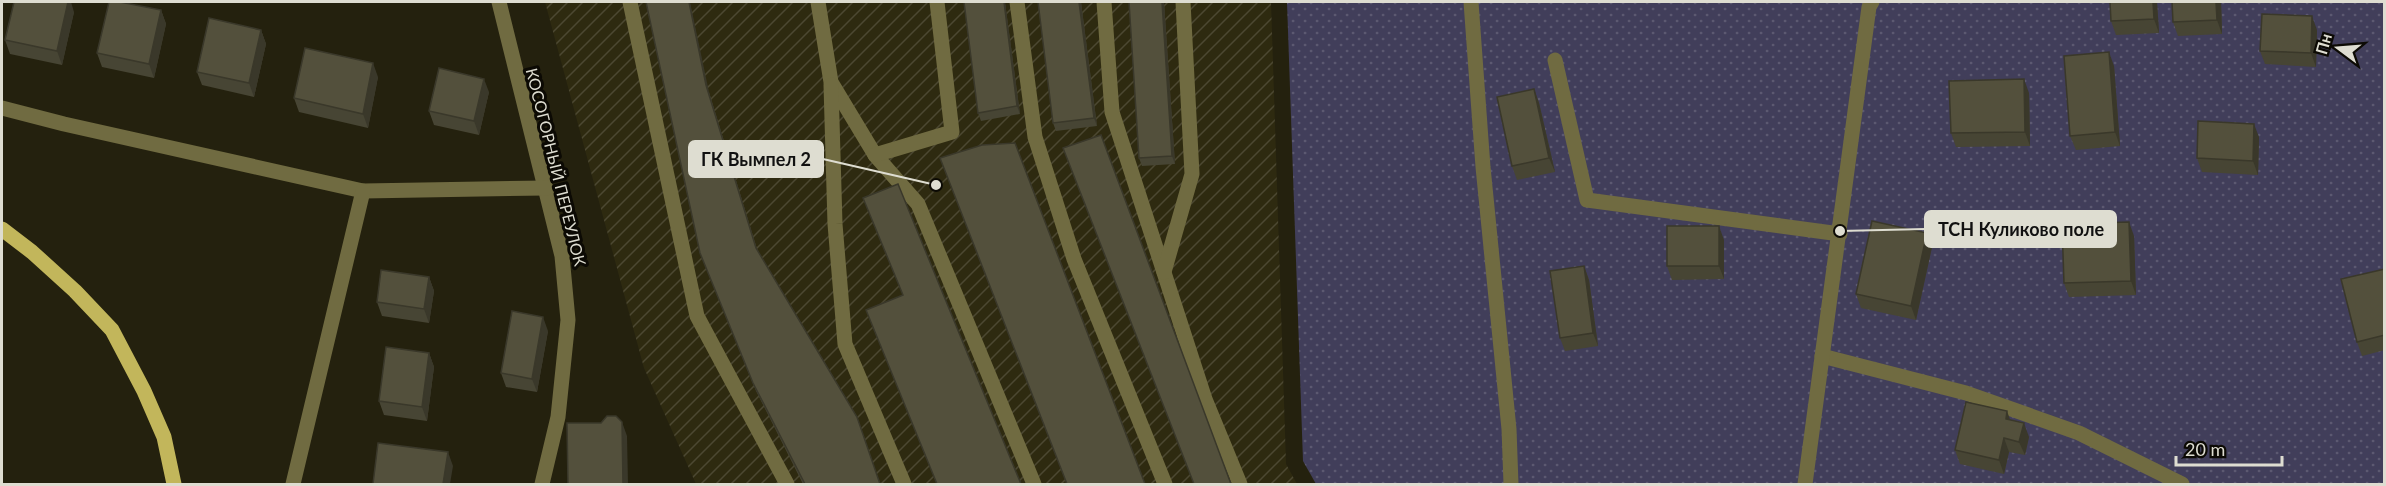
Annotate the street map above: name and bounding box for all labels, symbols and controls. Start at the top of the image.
north arrow [2308,18,2368,78]
text: Пн [2311,31,2335,56]
street label: КОСОГОРНЫЙ ПЕРЕУЛОК [523,66,590,268]
callout: ГК Вымпел 2 [689,141,823,177]
text: ГК Вымпел 2 [701,148,811,170]
callout: ТСН Куликово поле [1925,211,2116,247]
text: ТСН Куликово поле [1938,218,2104,240]
scale bar [2176,429,2282,467]
text: 20 m [2185,438,2225,460]

